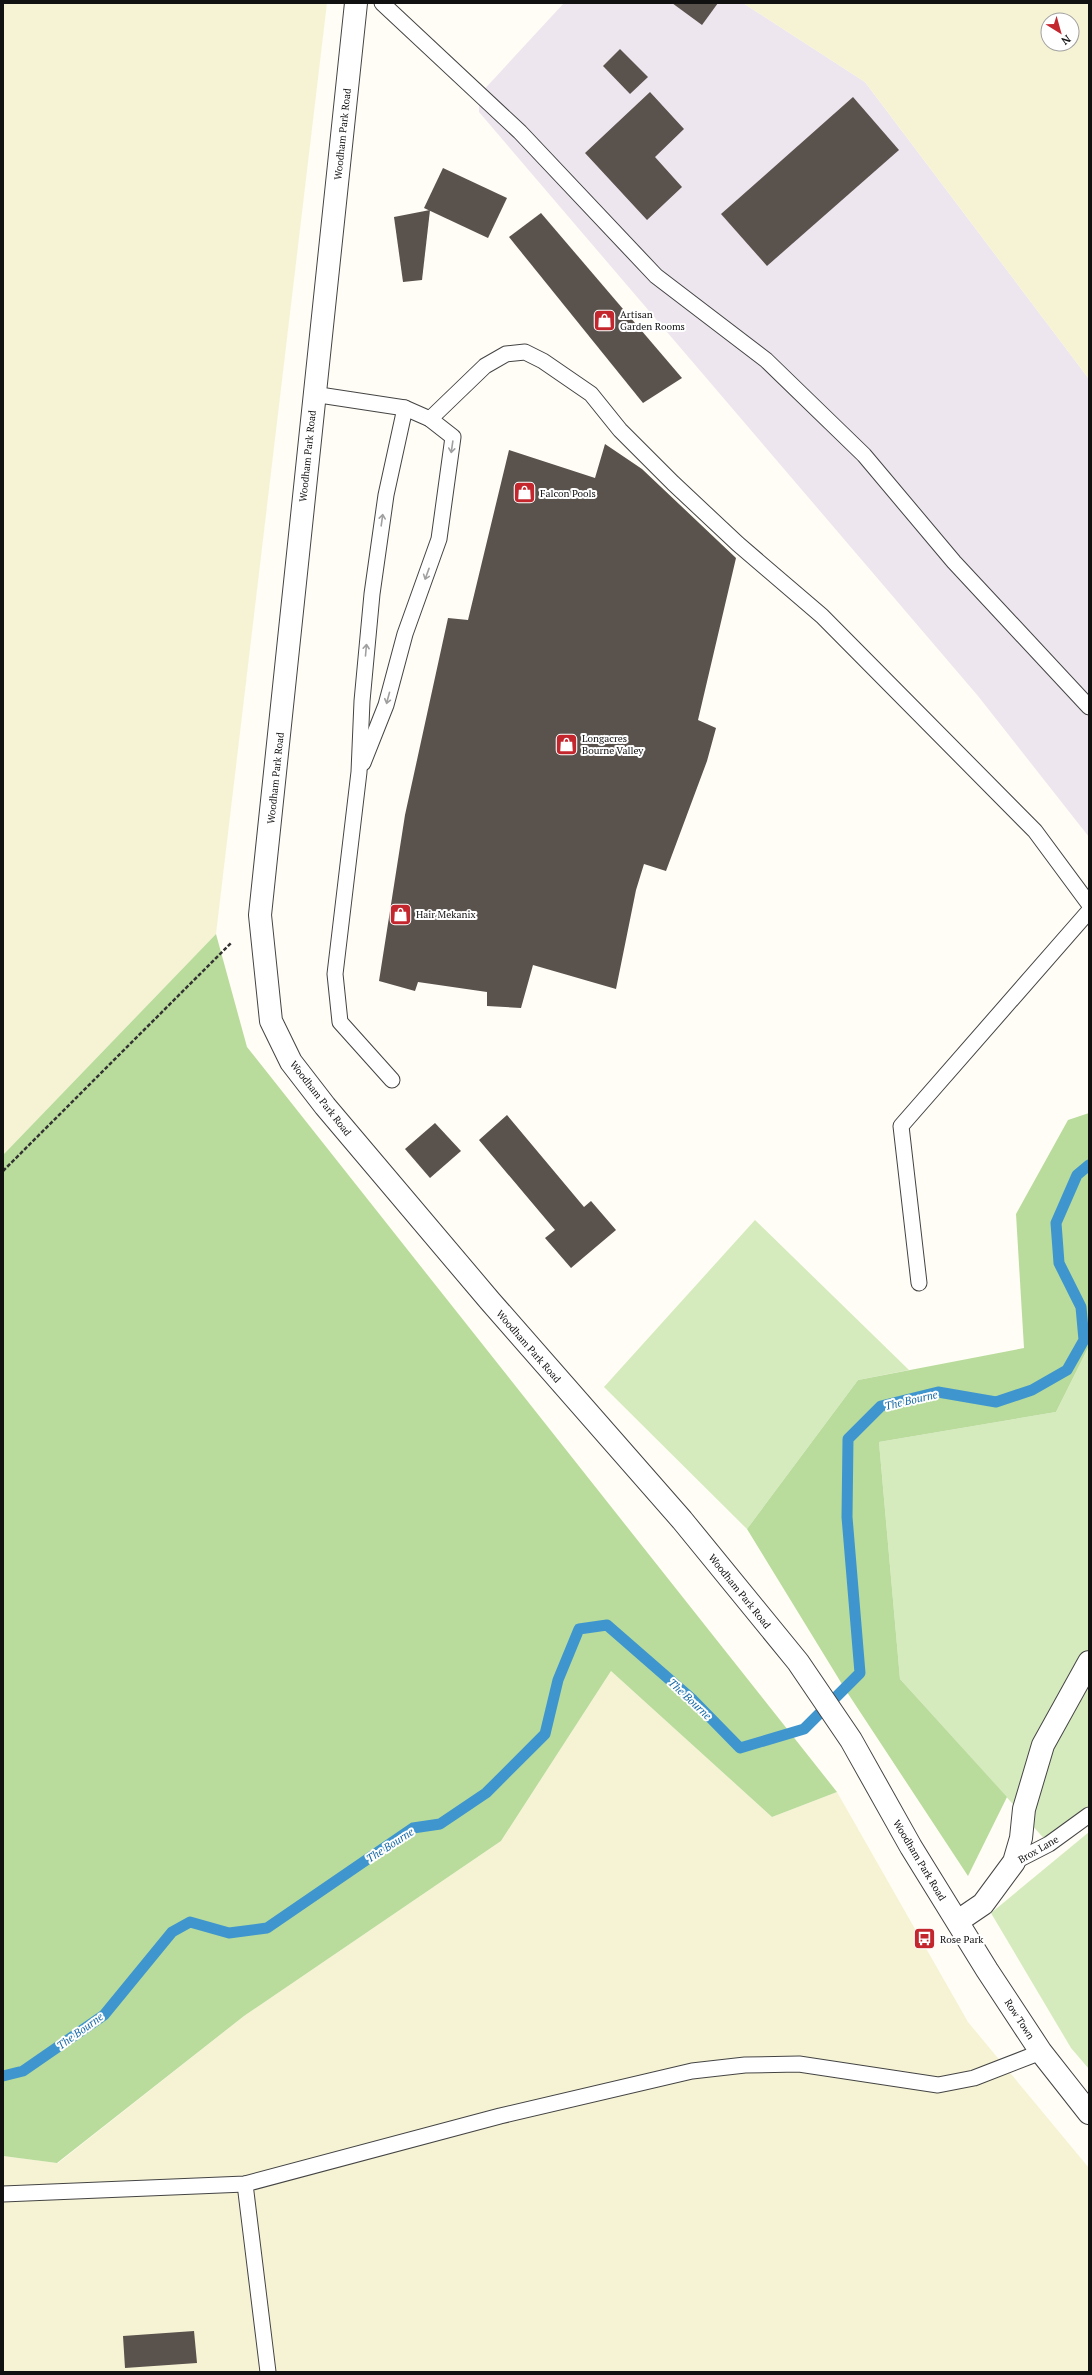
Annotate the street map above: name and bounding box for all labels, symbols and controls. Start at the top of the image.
north arrow [1040,12,1080,52]
text: N [1058,32,1074,48]
street label: Woodham Park Road [331,87,354,180]
shop icon: Artisan Garden Rooms [591,307,617,333]
place label: Artisan Garden Rooms [620,308,685,333]
street label: Woodham Park Road [296,409,319,502]
one-way arrow [448,440,456,453]
shop icon: Falcon Pools [511,480,537,506]
place label: Falcon Pools [540,487,596,500]
one-way arrow [378,514,386,527]
one-way arrow [422,567,430,579]
one-way arrow [363,643,370,656]
one-way arrow [384,691,391,704]
street label: Woodham Park Road [264,731,287,824]
shop icon: Longacres Bourne Valley [553,731,579,757]
place label: Longacres Bourne Valley [582,732,644,757]
shop icon: Hair Mekanix [388,901,414,927]
place label: Hair Mekanix [416,908,476,921]
street label: Woodham Park Road [287,1058,354,1139]
street label: Woodham Park Road [494,1307,564,1386]
water label: The Bourne [883,1387,939,1413]
street label: Woodham Park Road [706,1551,774,1632]
water label: The Bourne [666,1676,714,1722]
street label: Woodham Park Road [890,1817,949,1903]
water label: The Bourne [364,1824,416,1866]
street label: Brox Lane [1016,1833,1061,1866]
bus stop icon: Rose Park [912,1926,938,1952]
place label: Rose Park [940,1933,984,1946]
street label: Row Town [1002,1997,1037,2042]
water label: The Bourne [54,2009,106,2053]

